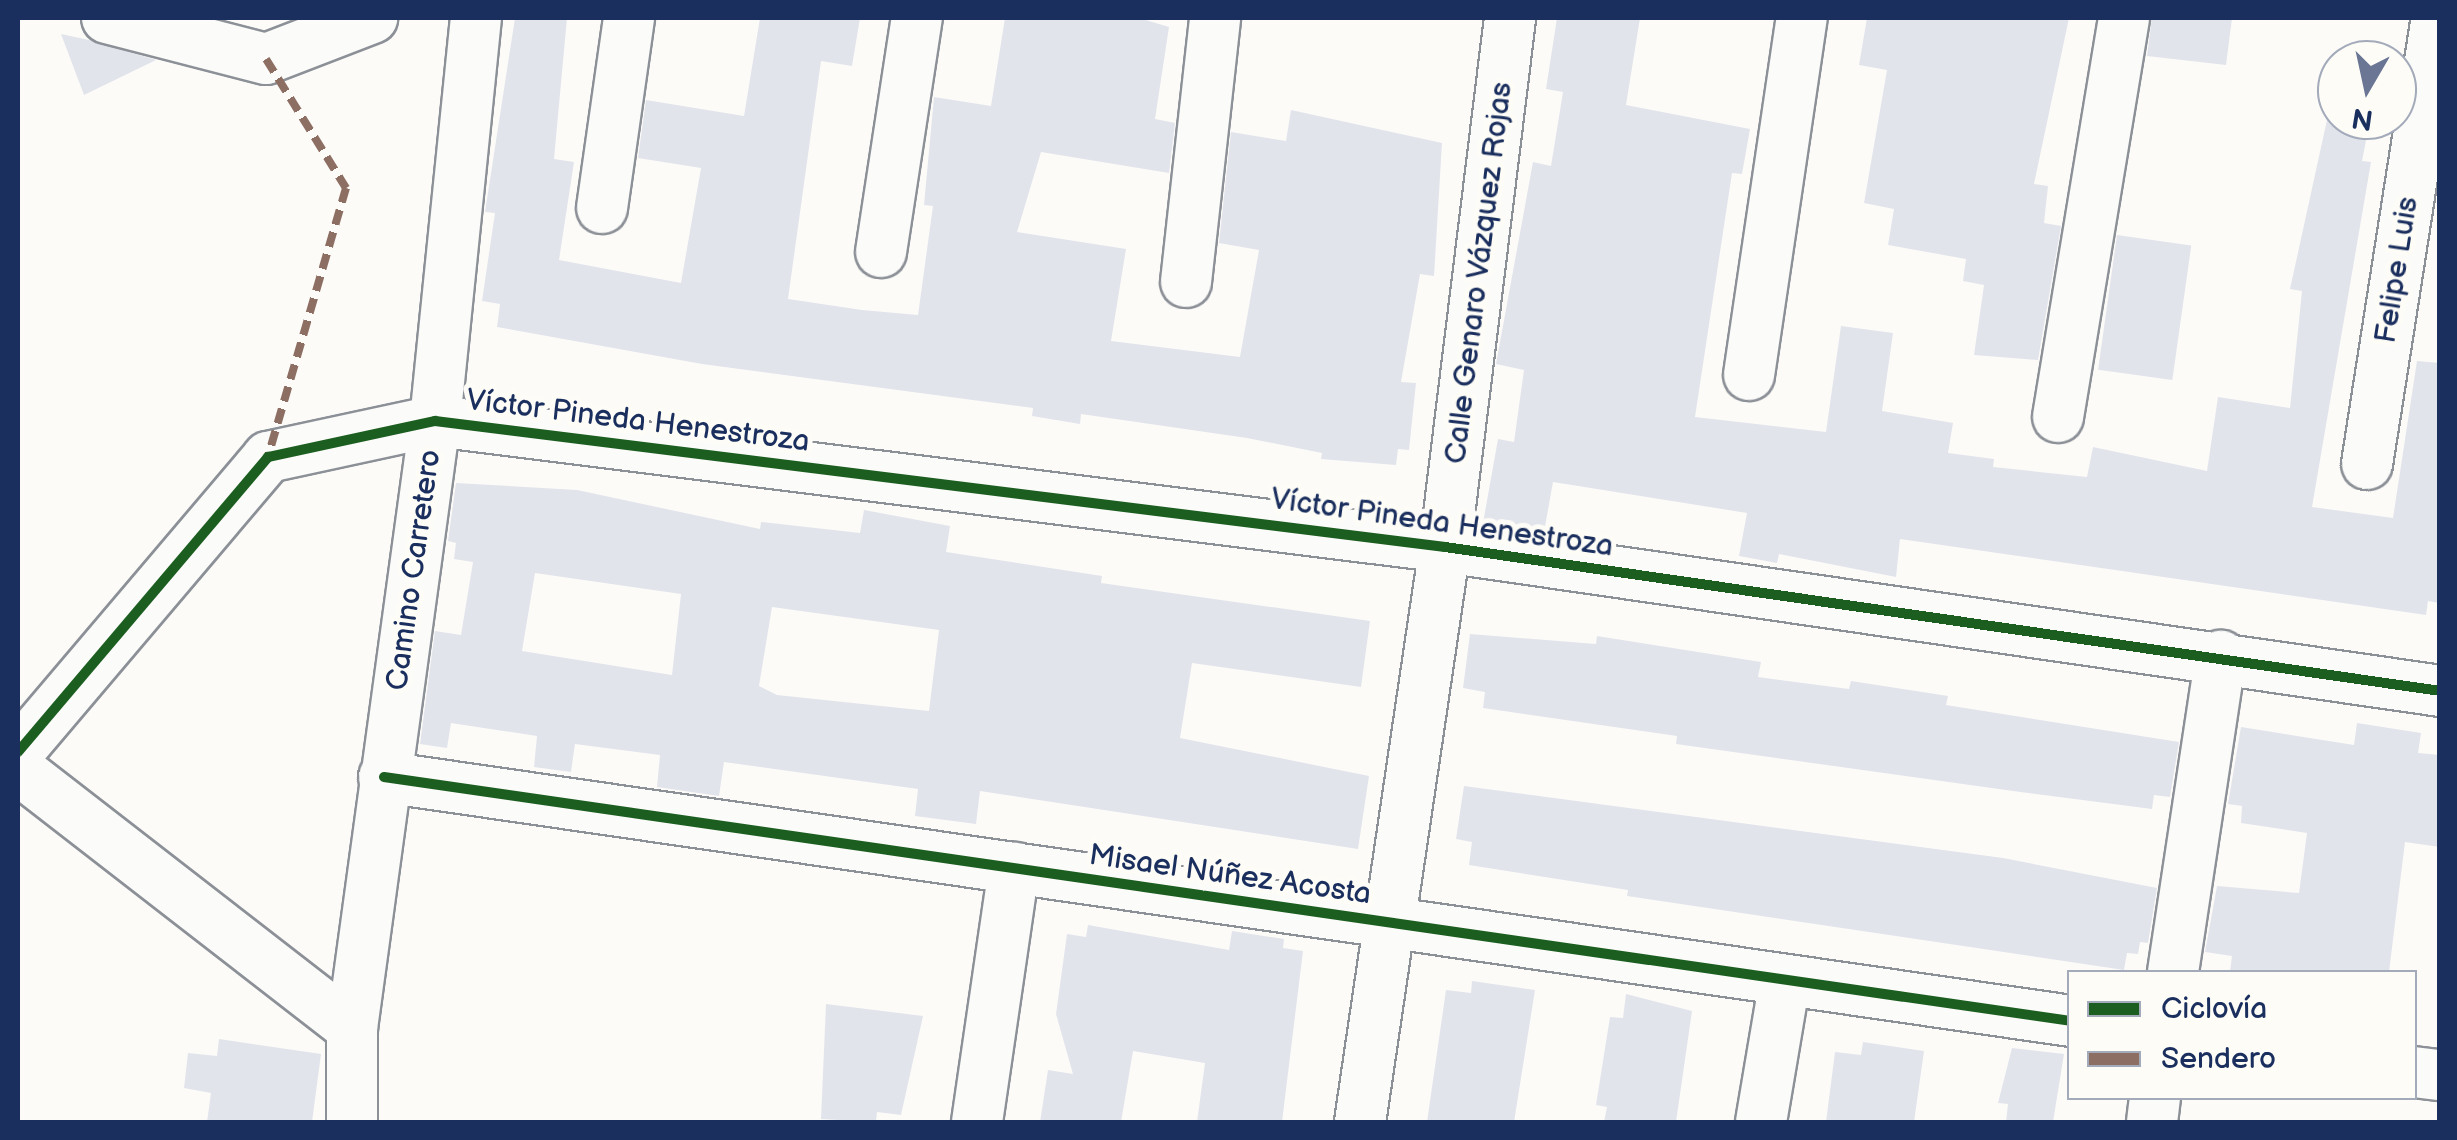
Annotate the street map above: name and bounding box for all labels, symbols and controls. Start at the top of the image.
north arrow [2317,40,2417,140]
street label: Calle Genaro Vázquez Rojas [1438,80,1520,466]
text: N [2350,100,2376,136]
street label: Felipe Luis [2368,194,2426,346]
street label: Víctor Pineda Henestroza [464,382,812,460]
street label: Camino Carretero [379,447,449,693]
street label: Víctor Pineda Henestroza [1269,481,1615,565]
street label: Misael Núñez Acosta [1087,837,1373,913]
legend [2067,970,2417,1100]
text: Ciclovía [2161,991,2267,1027]
text: Sendero [2161,1041,2276,1077]

